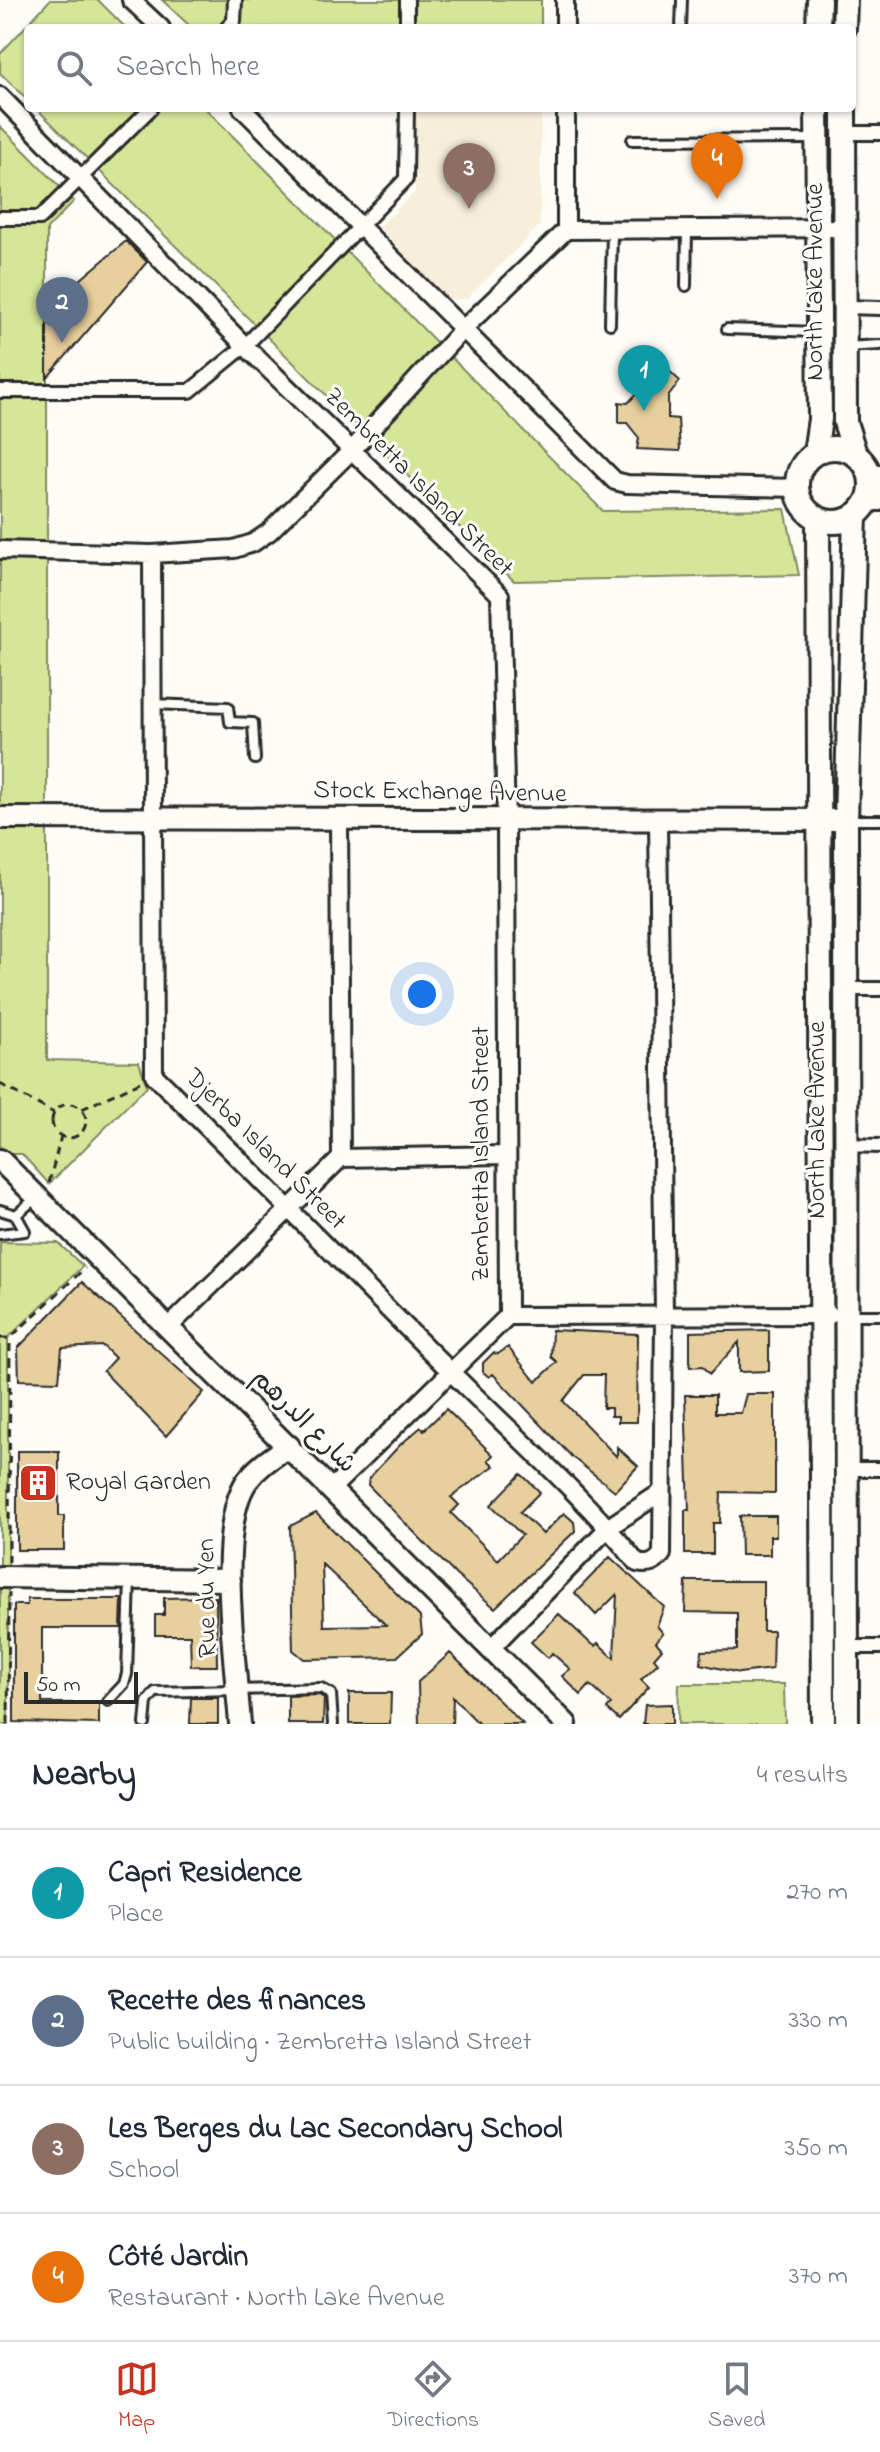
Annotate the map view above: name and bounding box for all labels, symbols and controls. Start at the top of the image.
search box [24,24,856,112]
icon: search [52,46,96,90]
text: Search here [116,46,260,90]
pin: 4 [691,133,743,199]
pin: 3 [443,143,495,209]
street label: North Lake Avenue [797,183,835,381]
pin: 2 [36,277,88,343]
pin: 1 [618,345,670,411]
street label: Zembretta Island Street [314,379,522,587]
street label: Stock Exchange Avenue [313,772,567,814]
your location [402,974,442,1014]
street label: North Lake Avenue [799,1021,837,1219]
street label: Zembretta Island Street [463,1026,501,1282]
street label: Djerba Island Street [175,1060,355,1240]
street label: شارع الدرهم [242,1361,364,1483]
building icon: Royal Garden [17,1462,59,1504]
place label: Royal Garden [66,1464,211,1502]
street label: Rue du Yen [188,1538,228,1658]
scale bar [24,1668,138,1704]
text: 50 m [36,1670,81,1702]
text: Nearby [32,1751,136,1801]
text: 4 results [757,1757,848,1795]
text: Capri Residence [108,1852,302,1896]
text: 1 [54,1874,62,1912]
text: 270 m [786,1874,848,1912]
text: Place [108,1896,163,1934]
text: Recette des finances [108,1980,366,2024]
text: 2 [52,2002,64,2040]
text: 330 m [789,2002,848,2040]
text: Public building · Zembretta Island Street [108,2024,532,2062]
text: Les Berges du Lac Secondary School [108,2108,563,2152]
text: 3 [53,2130,63,2168]
text: 350 m [784,2130,848,2168]
text: School [108,2152,179,2190]
text: Côté Jardin [108,2236,248,2280]
text: 4 [53,2258,63,2296]
text: 370 m [789,2258,848,2296]
text: Restaurant · North Lake Avenue [108,2280,445,2318]
tab: Map [115,2357,159,2437]
tab: Directions [388,2357,479,2437]
tab: Saved [708,2357,765,2437]

